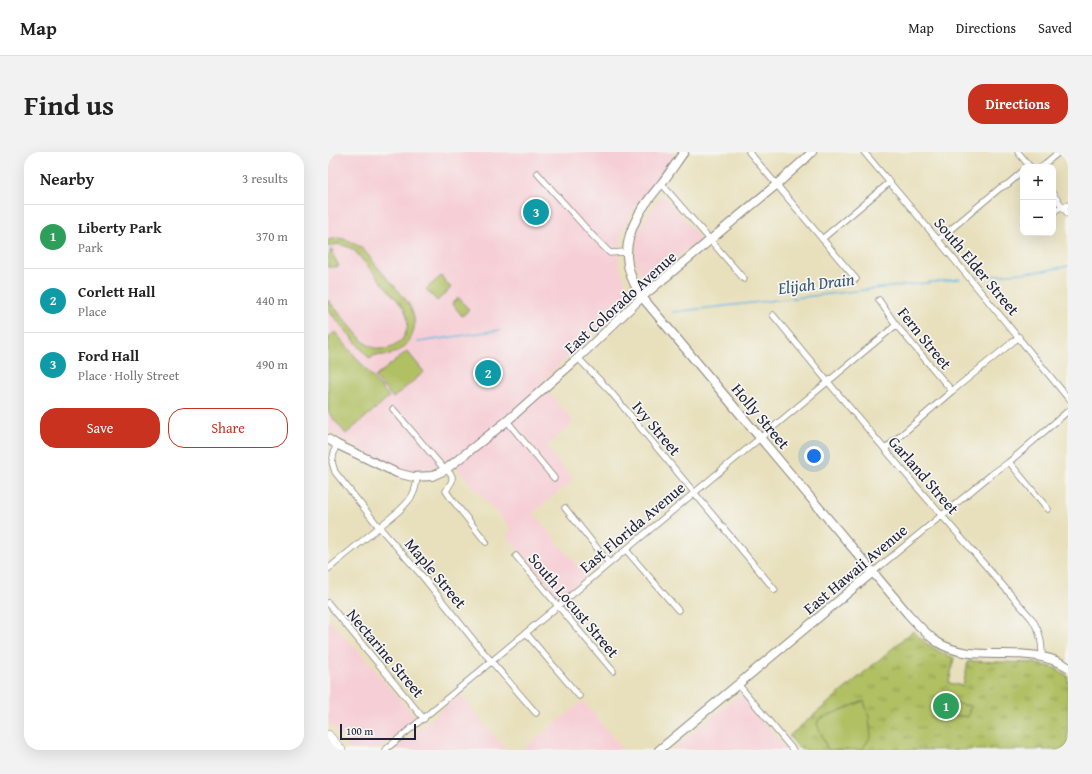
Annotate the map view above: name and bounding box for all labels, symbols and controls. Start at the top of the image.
text: Map [20,14,57,42]
text: Map [908,18,934,38]
text: Directions [956,18,1016,38]
text: Saved [1038,18,1072,38]
text: Find us [24,84,114,125]
button: Directions [968,84,1068,124]
map controls [1020,164,1056,236]
button: + [1020,164,1056,200]
text: Nearby [40,166,94,191]
text: 3 results [242,169,288,188]
pin: 3 [523,197,549,227]
button: − [1020,200,1056,236]
street label: South Elder Street [929,212,1026,321]
text: Liberty Park [78,217,161,238]
text: 1 [50,227,56,246]
text: 370 m [256,227,288,246]
text: Park [78,238,103,257]
street label: East Colorado Avenue [558,245,682,359]
water label: Elijah Drain [775,266,856,300]
text: Corlett Hall [78,281,155,302]
text: 2 [50,291,56,310]
text: 440 m [256,291,288,310]
text: Place [78,302,107,321]
street label: Fern Street [892,302,958,375]
text: Ford Hall [78,345,139,366]
text: 3 [50,355,56,374]
text: 490 m [256,355,288,374]
pin: 2 [475,358,501,388]
text: Place · Holly Street [78,366,179,385]
street label: Holly Street [726,378,796,455]
street label: Ivy Street [627,395,687,461]
button: Save [40,408,160,448]
button: Share [168,408,288,448]
street label: Garland Street [883,430,965,520]
your location [804,446,824,466]
street label: East Florida Avenue [574,476,690,578]
street label: East Hawaii Avenue [798,518,912,620]
street label: Maple Street [399,533,473,614]
street label: South Locust Street [523,547,625,663]
street label: Nectarine Street [341,603,431,703]
pin: 1 [933,691,959,721]
scale bar [340,722,416,741]
text: 100 m [346,723,373,739]

